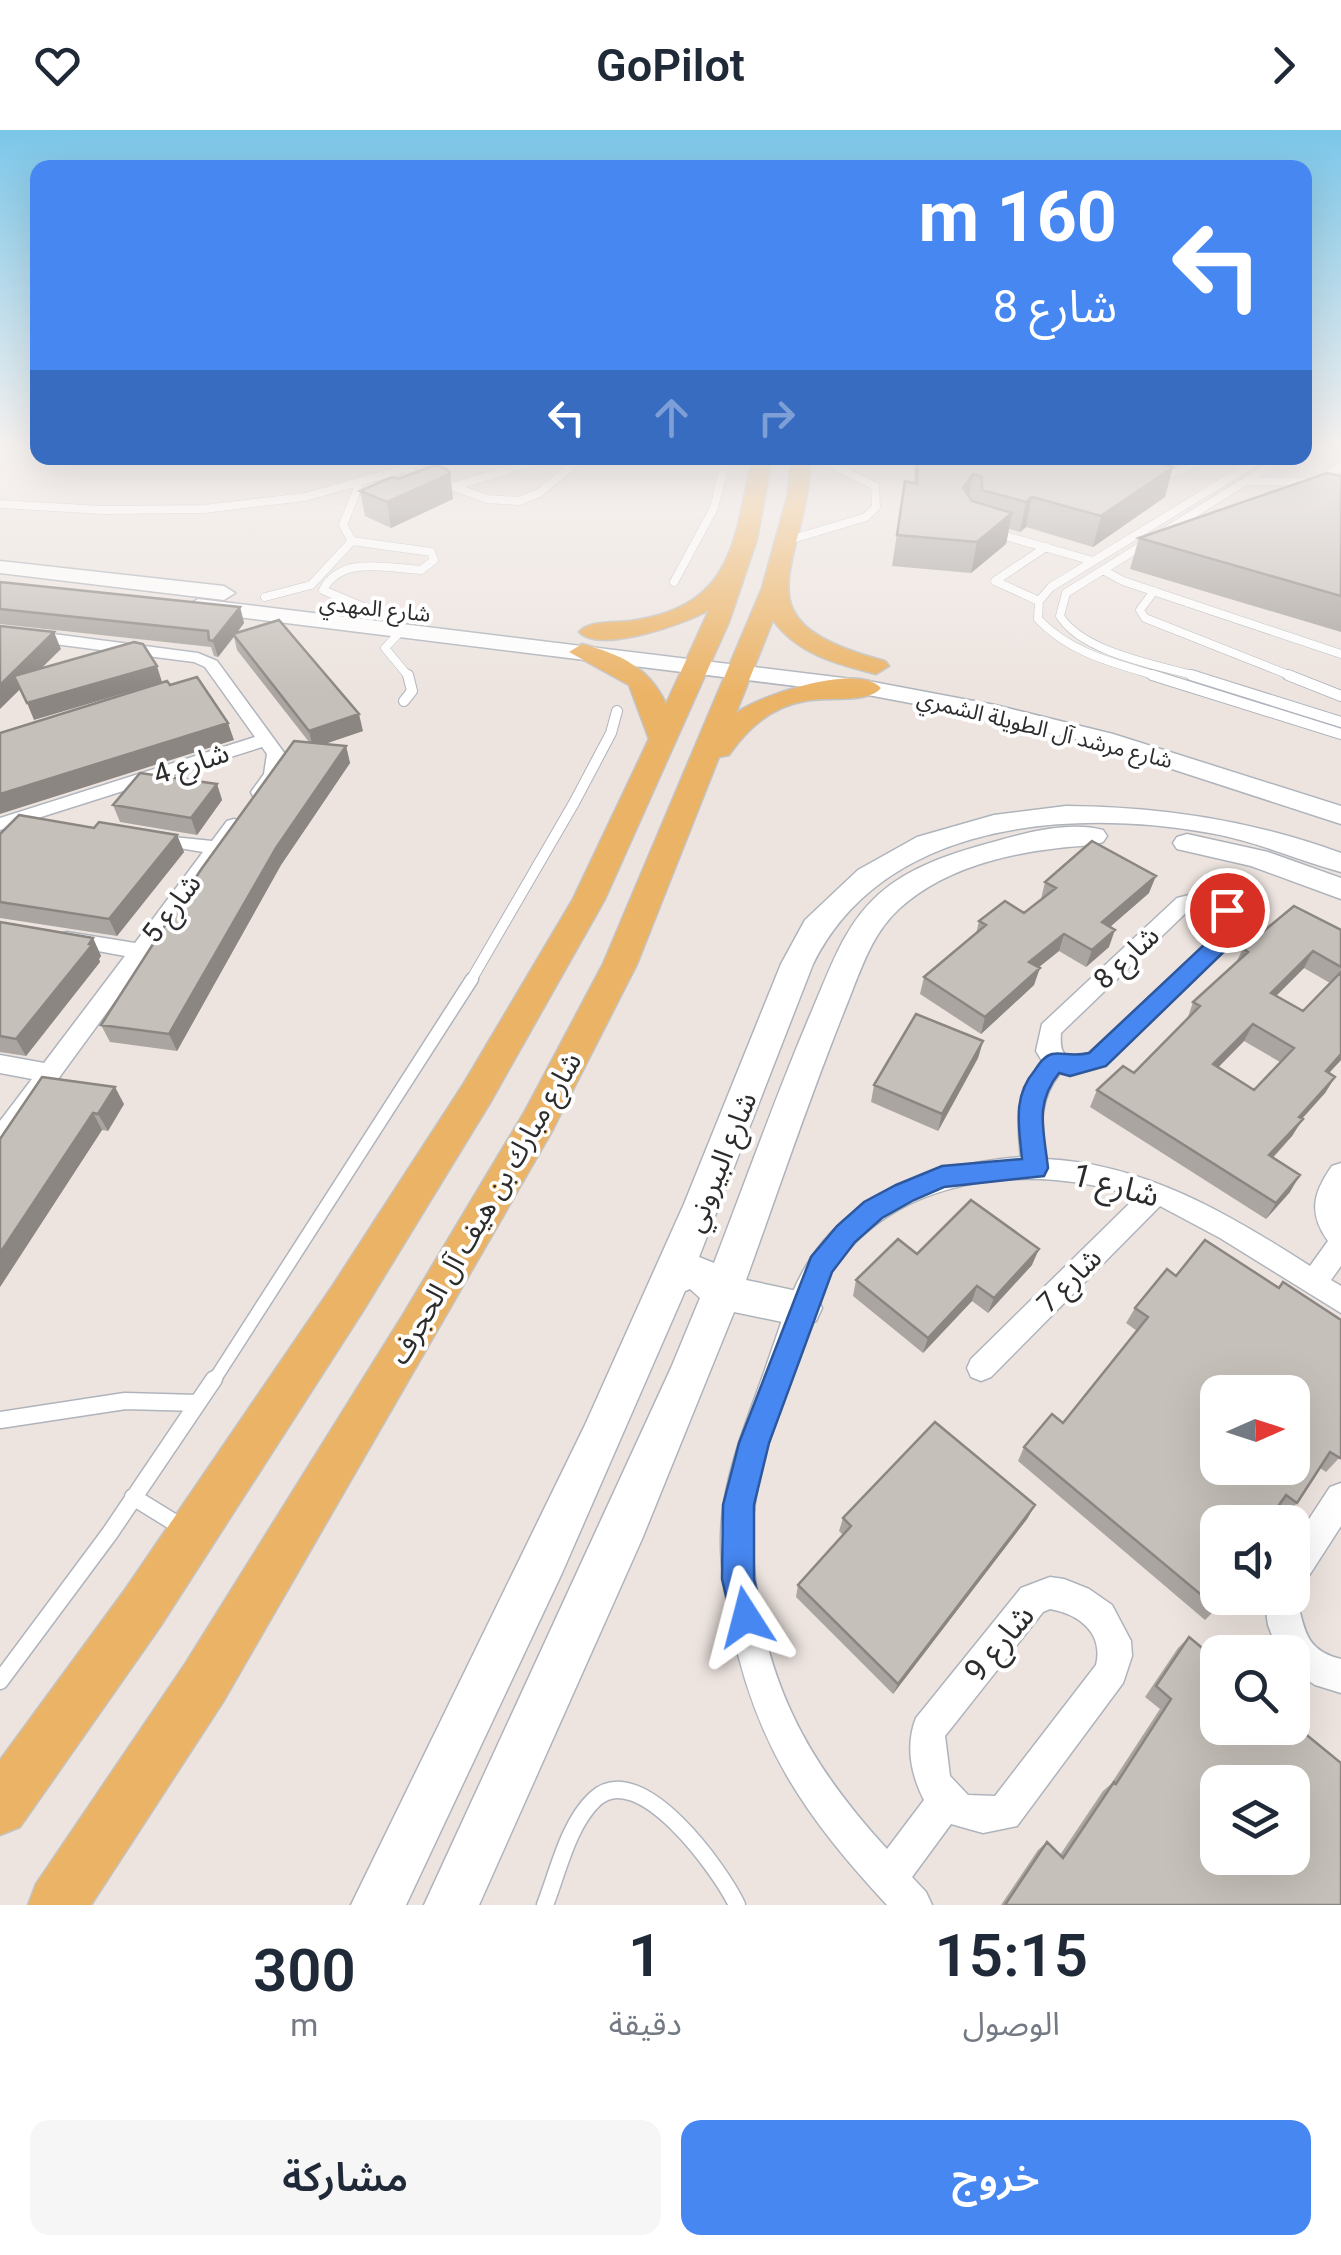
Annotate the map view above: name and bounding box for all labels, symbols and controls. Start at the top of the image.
icon: heart [30,38,85,93]
icon: forward [1256,38,1311,93]
text: GoPilot [596,39,745,92]
text: 160 m [918,176,1117,258]
icon: left [1152,200,1282,330]
text: شارع 8 [993,280,1117,333]
icon: left [539,390,594,445]
icon: ahead [644,390,699,445]
icon: right [749,390,804,445]
street label: شارع المهدي [318,590,432,631]
street label: شارع مرشد آل الطويلة الشمري [914,686,1175,777]
street label: شارع 4 [149,736,234,795]
street label: شارع 5 [135,868,211,951]
pin [1185,868,1270,953]
icon: arrive [1200,883,1255,938]
street label: شارع 8 [1087,919,1169,999]
street label: شارع مبارك بن هيف آل الحجرف [382,1046,592,1372]
street label: شارع البيروني [678,1088,768,1238]
street label: شارع 1 [1067,1155,1164,1220]
street label: شارع 7 [1030,1241,1111,1322]
north arrow [1200,1375,1310,1485]
map controls [1200,1375,1310,1875]
button: sound [1200,1505,1310,1615]
position arrow [694,1565,798,1669]
street label: شارع 9 [956,1597,1046,1692]
button: search [1200,1635,1310,1745]
button: layers [1200,1765,1310,1875]
text: 1 [628,1920,662,1991]
text: 15:15 [935,1920,1088,1991]
text: 300 [253,1935,356,2006]
text: دقيقة [609,2005,682,2043]
text: الوصول [963,2005,1060,2043]
text: m [290,2006,318,2044]
button: مشاركة [30,2120,661,2235]
button: خروج [681,2120,1311,2235]

